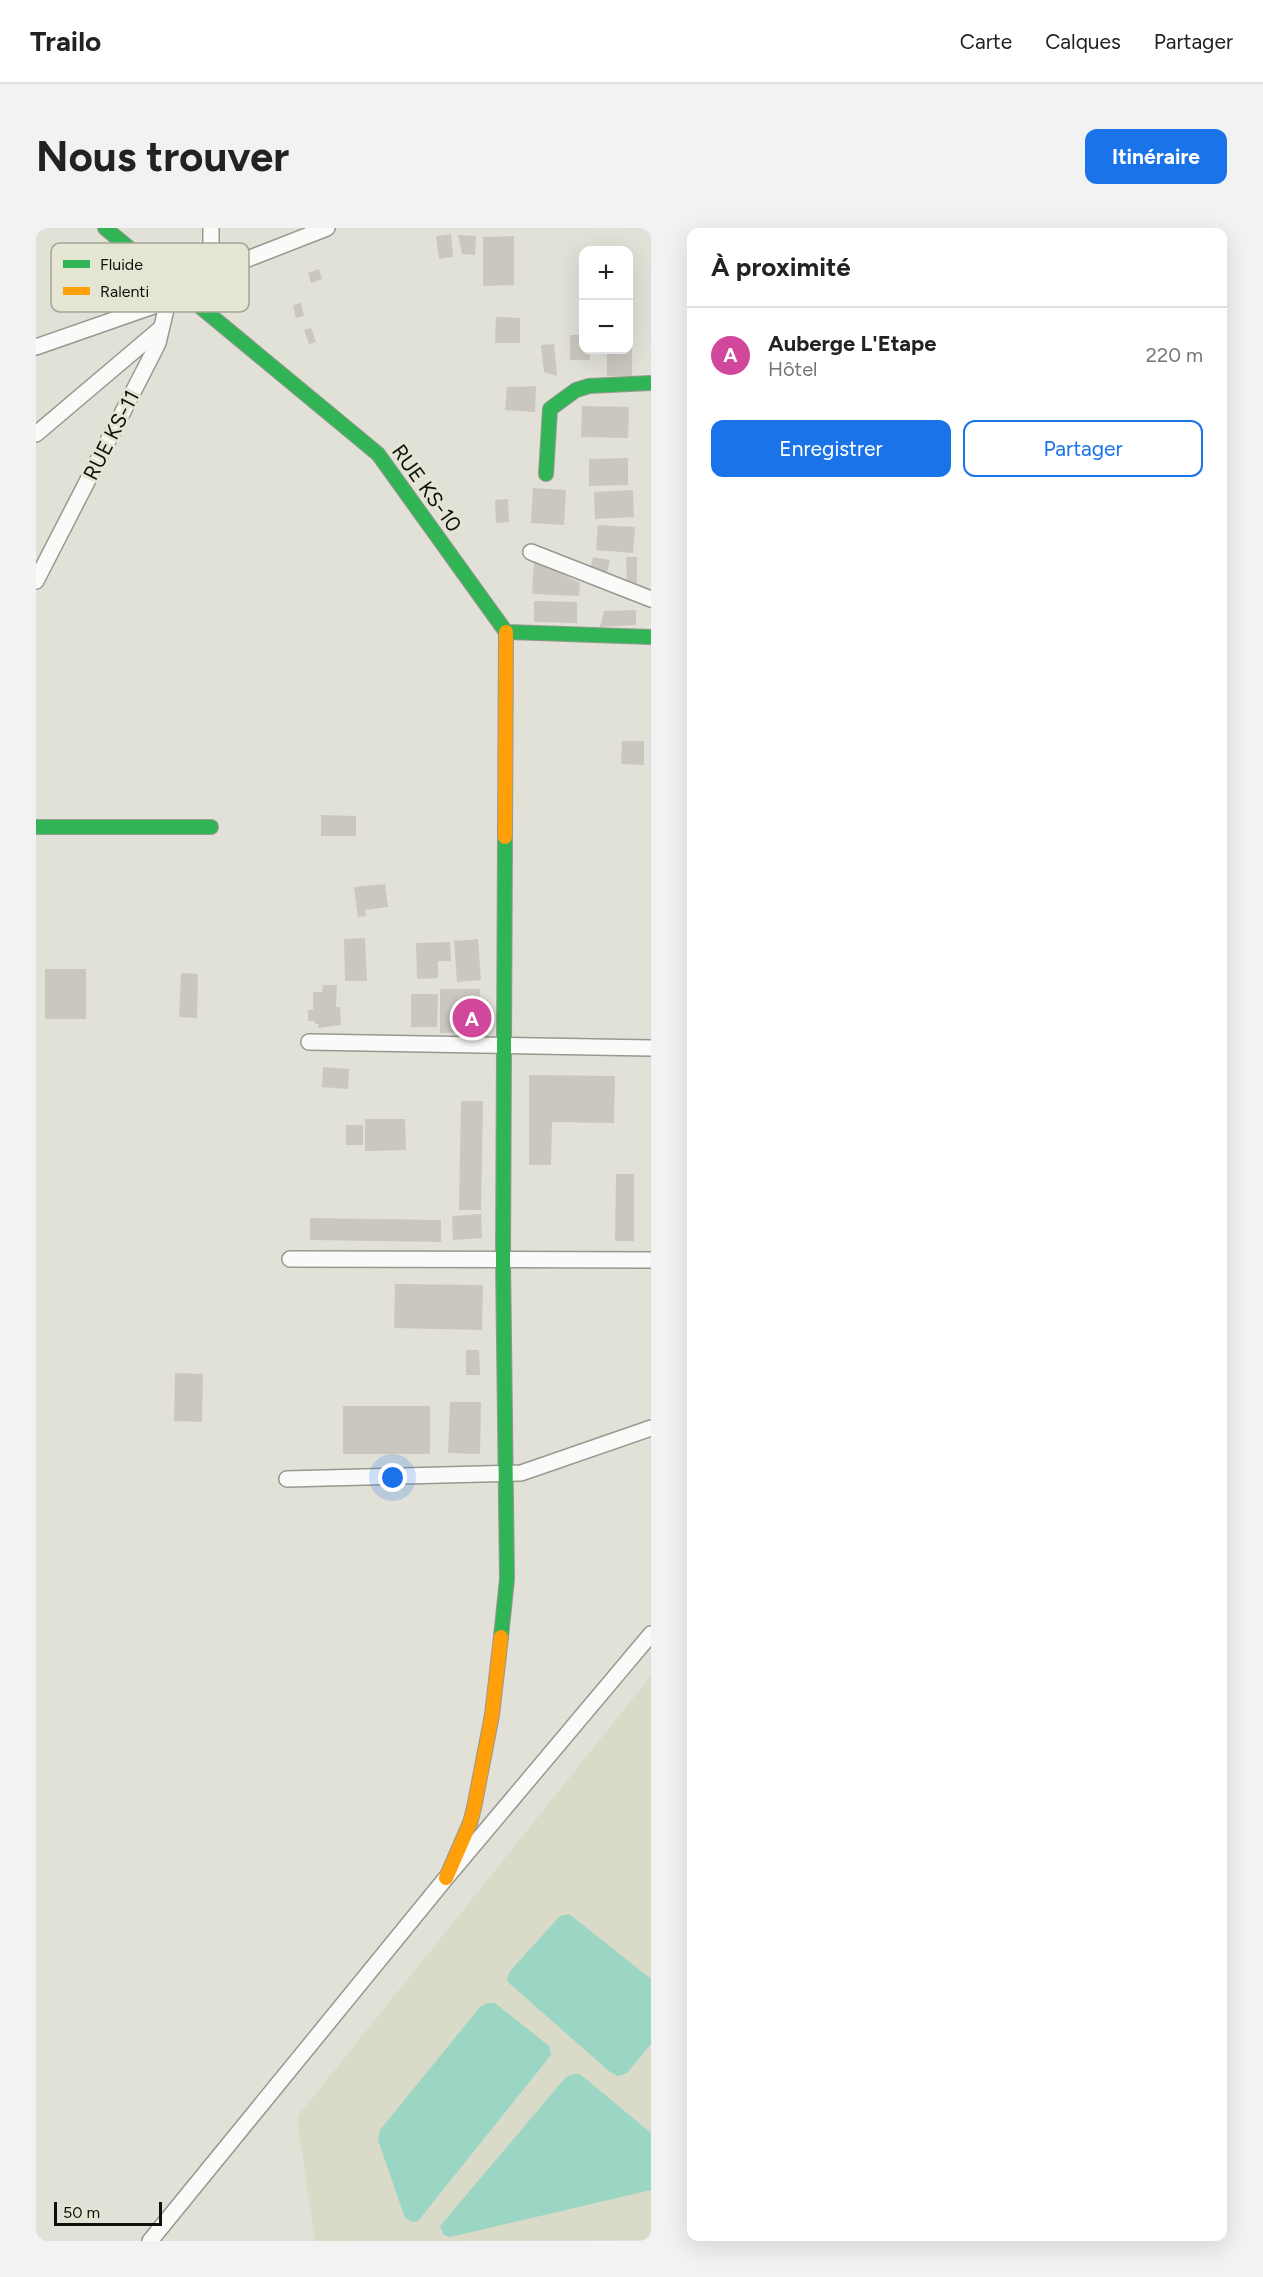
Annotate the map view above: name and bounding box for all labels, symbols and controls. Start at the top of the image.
text: Trailo [30,24,101,58]
text: Carte [960,29,1012,54]
text: Calques [1045,29,1121,54]
text: Partager [1154,29,1233,54]
button: Itinéraire [1085,129,1227,184]
text: Nous trouver [36,131,289,182]
legend [51,243,249,312]
map controls [579,246,633,354]
button: + [579,246,633,300]
text: À proximité [711,251,851,283]
text: Fluide [100,255,143,274]
text: Ralenti [100,282,149,301]
button: − [579,300,633,354]
text: Auberge L'Etape [768,330,936,357]
text: A [723,343,738,367]
text: 220 m [1146,343,1203,367]
text: Hôtel [768,357,817,381]
street label: RUE KS-11 [78,386,144,484]
button: Enregistrer [711,420,951,477]
button: Partager [963,420,1203,477]
street label: RUE KS-10 [387,439,467,537]
pin: A [452,996,492,1040]
your location [378,1463,407,1492]
scale bar [54,2199,162,2226]
text: 50 m [63,2203,100,2222]

